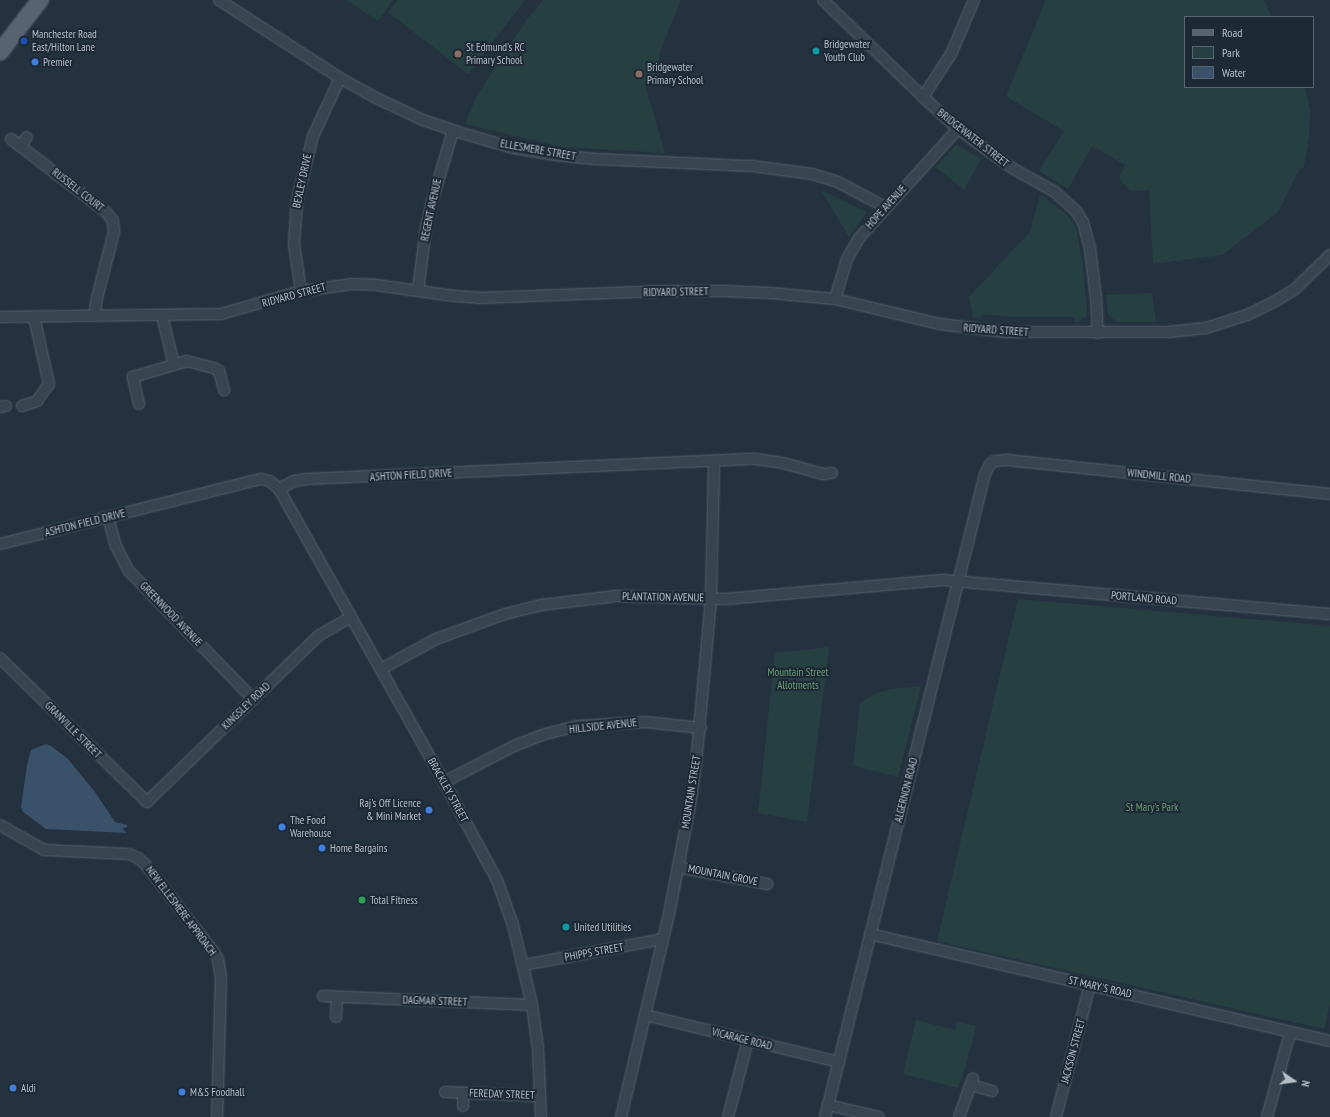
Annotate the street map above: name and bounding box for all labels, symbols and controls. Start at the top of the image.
legend [1184,16,1314,88]
text: Road [1222,25,1242,40]
place label: Manchester Road East/Hilton Lane [32,28,97,54]
marker: Manchester Road East/Hilton Lane [19,36,29,46]
place label: Bridgewater Youth Club [824,38,870,64]
place label: St Edmund's RC Primary School [466,41,525,67]
text: Park [1222,45,1240,60]
marker: Bridgewater Youth Club [811,46,821,56]
marker: St Edmund's RC Primary School [453,49,463,59]
place label: Premier [43,55,72,69]
marker: Premier [30,57,40,67]
place label: Bridgewater Primary School [647,61,704,87]
text: Water [1222,65,1246,80]
marker: Bridgewater Primary School [634,69,644,79]
street label: BRIDGEWATER STREET [935,106,1011,170]
street label: ELLESMERE STREET [499,137,577,163]
street label: BEXLEY DRIVE [290,153,314,209]
street label: RUSSELL COURT [49,165,107,215]
street label: REGENT AVENUE [418,177,444,243]
street label: HOPE AVENUE [863,182,909,232]
street label: RIDYARD STREET [261,280,327,310]
street label: RIDYARD STREET [643,285,709,299]
street label: RIDYARD STREET [963,321,1029,339]
street label: ASHTON FIELD DRIVE [369,466,453,484]
street label: WINDMILL ROAD [1126,466,1192,486]
street label: ASHTON FIELD DRIVE [43,507,127,539]
street label: GREENWOOD AVENUE [137,579,205,649]
street label: PORTLAND ROAD [1110,589,1178,607]
street label: PLANTATION AVENUE [622,590,704,604]
park label: Mountain Street Allotments [767,666,829,692]
street label: KINGSLEY ROAD [219,680,273,732]
street label: GRANVILLE STREET [42,699,104,761]
street label: HILLSIDE AVENUE [568,716,638,736]
street label: MOUNTAIN STREET [679,754,703,830]
street label: BRACKLEY STREET [425,756,471,824]
street label: ALGERNON ROAD [892,756,920,824]
place label: Raj's Off Licence & Mini Market [359,797,421,823]
park label: St Mary's Park [1126,800,1178,814]
marker: Raj's Off Licence & Mini Market [424,805,434,815]
place label: The Food Warehouse [290,814,332,840]
marker: The Food Warehouse [277,822,287,832]
place label: Home Bargains [330,841,387,855]
marker: Home Bargains [317,843,327,853]
street label: MOUNTAIN GROVE [687,862,759,888]
street label: NEW ELLESMERE APPROACH [143,863,219,959]
place label: Total Fitness [370,893,418,907]
marker: Total Fitness [357,895,367,905]
place label: United Utilities [574,920,631,934]
marker: United Utilities [561,922,571,932]
street label: PHIPPS STREET [563,940,625,964]
street label: ST MARY'S ROAD [1067,973,1133,1001]
street label: DAGMAR STREET [402,993,468,1009]
street label: JACKSON STREET [1058,1017,1088,1085]
street label: VICARAGE ROAD [710,1025,774,1053]
north arrow [1274,1061,1314,1101]
text: N [1298,1079,1313,1088]
place label: Aldi [21,1081,36,1095]
marker: Aldi [8,1083,18,1093]
place label: M&S Foodhall [190,1085,244,1099]
street label: FEREDAY STREET [469,1086,535,1102]
marker: M&S Foodhall [177,1087,187,1097]

